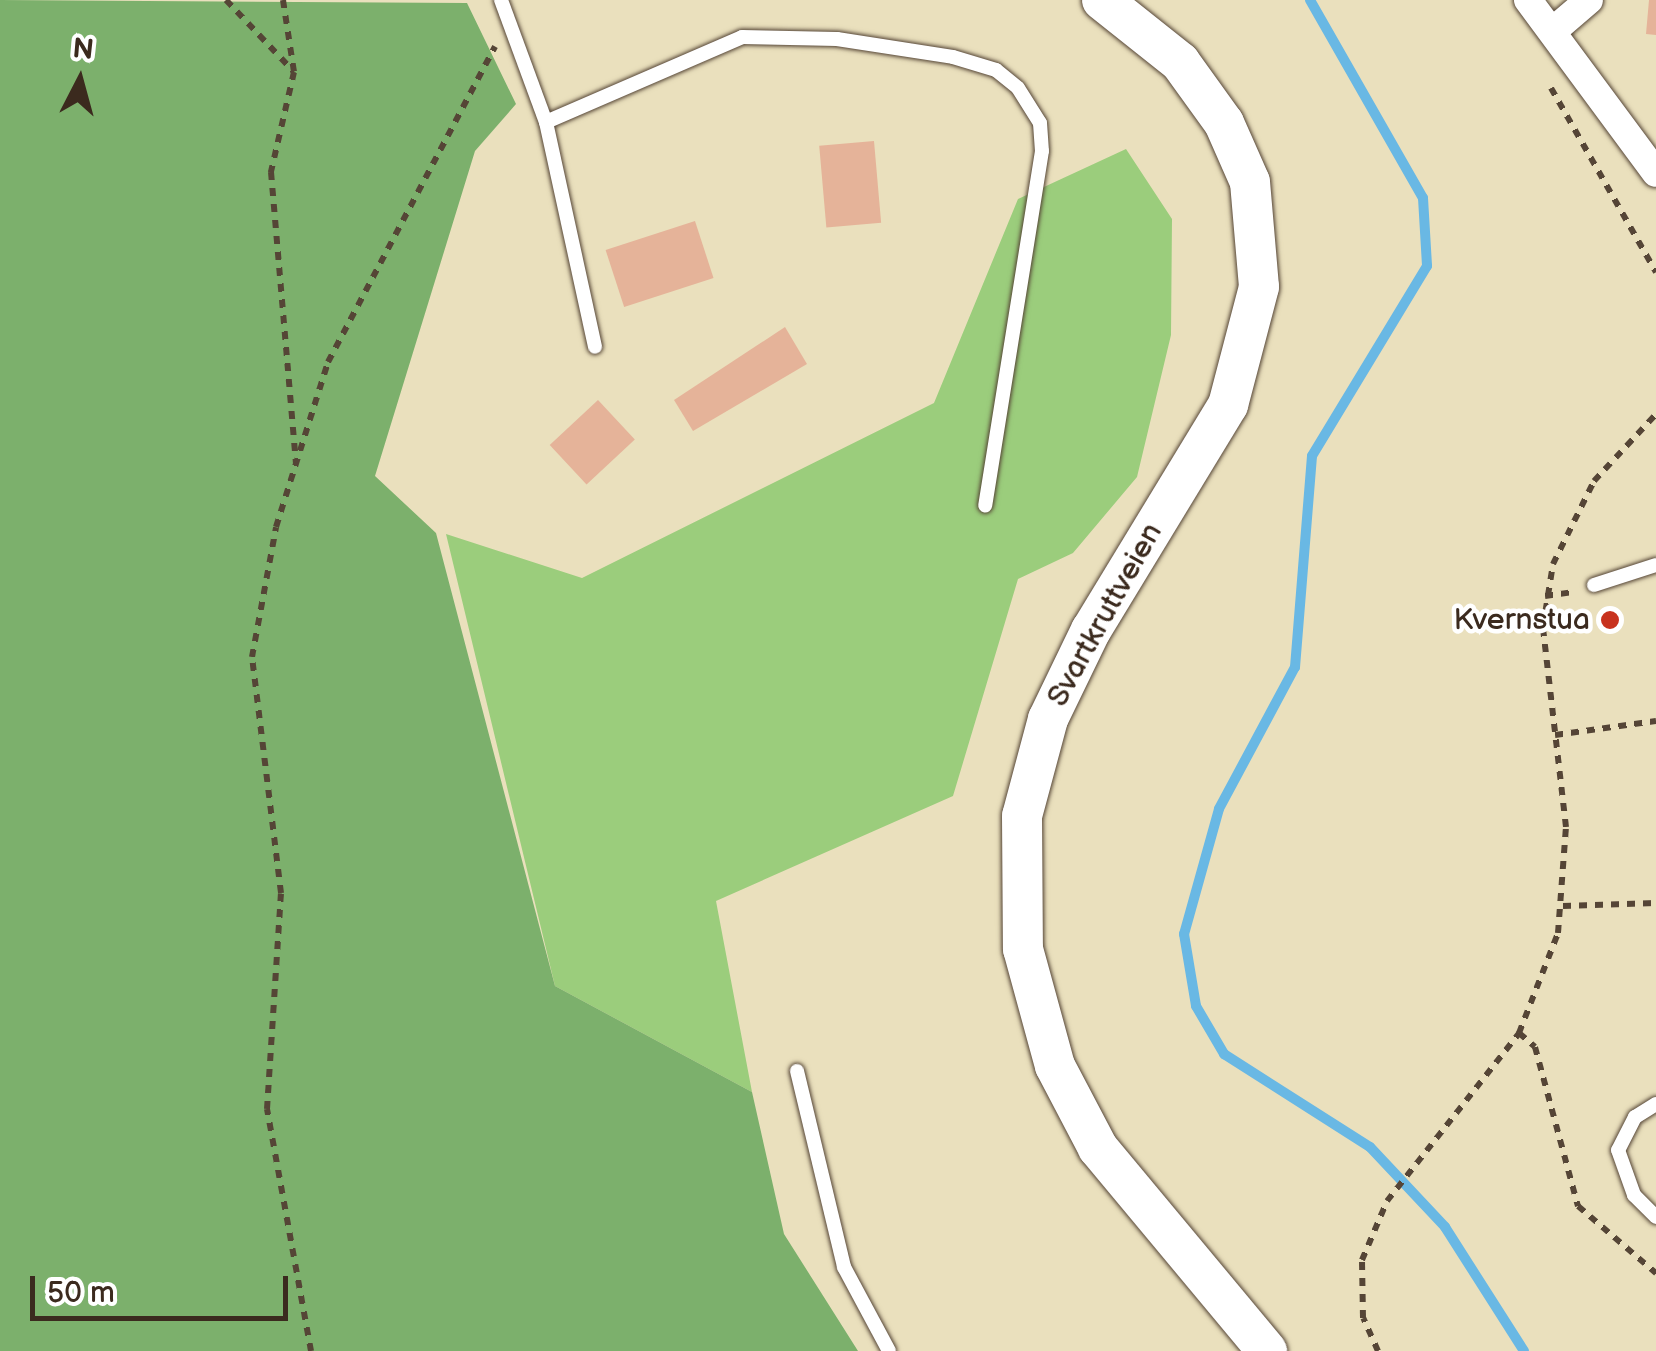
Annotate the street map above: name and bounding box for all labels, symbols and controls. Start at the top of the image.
north arrow [30,30,130,130]
text: N [71,32,95,67]
street label: Svartkruttveien [1040,517,1170,713]
place label: Kvernstua [1453,602,1590,638]
marker: Kvernstua [1599,609,1621,631]
scale bar [35,1256,292,1318]
text: 50 m [47,1275,115,1311]

